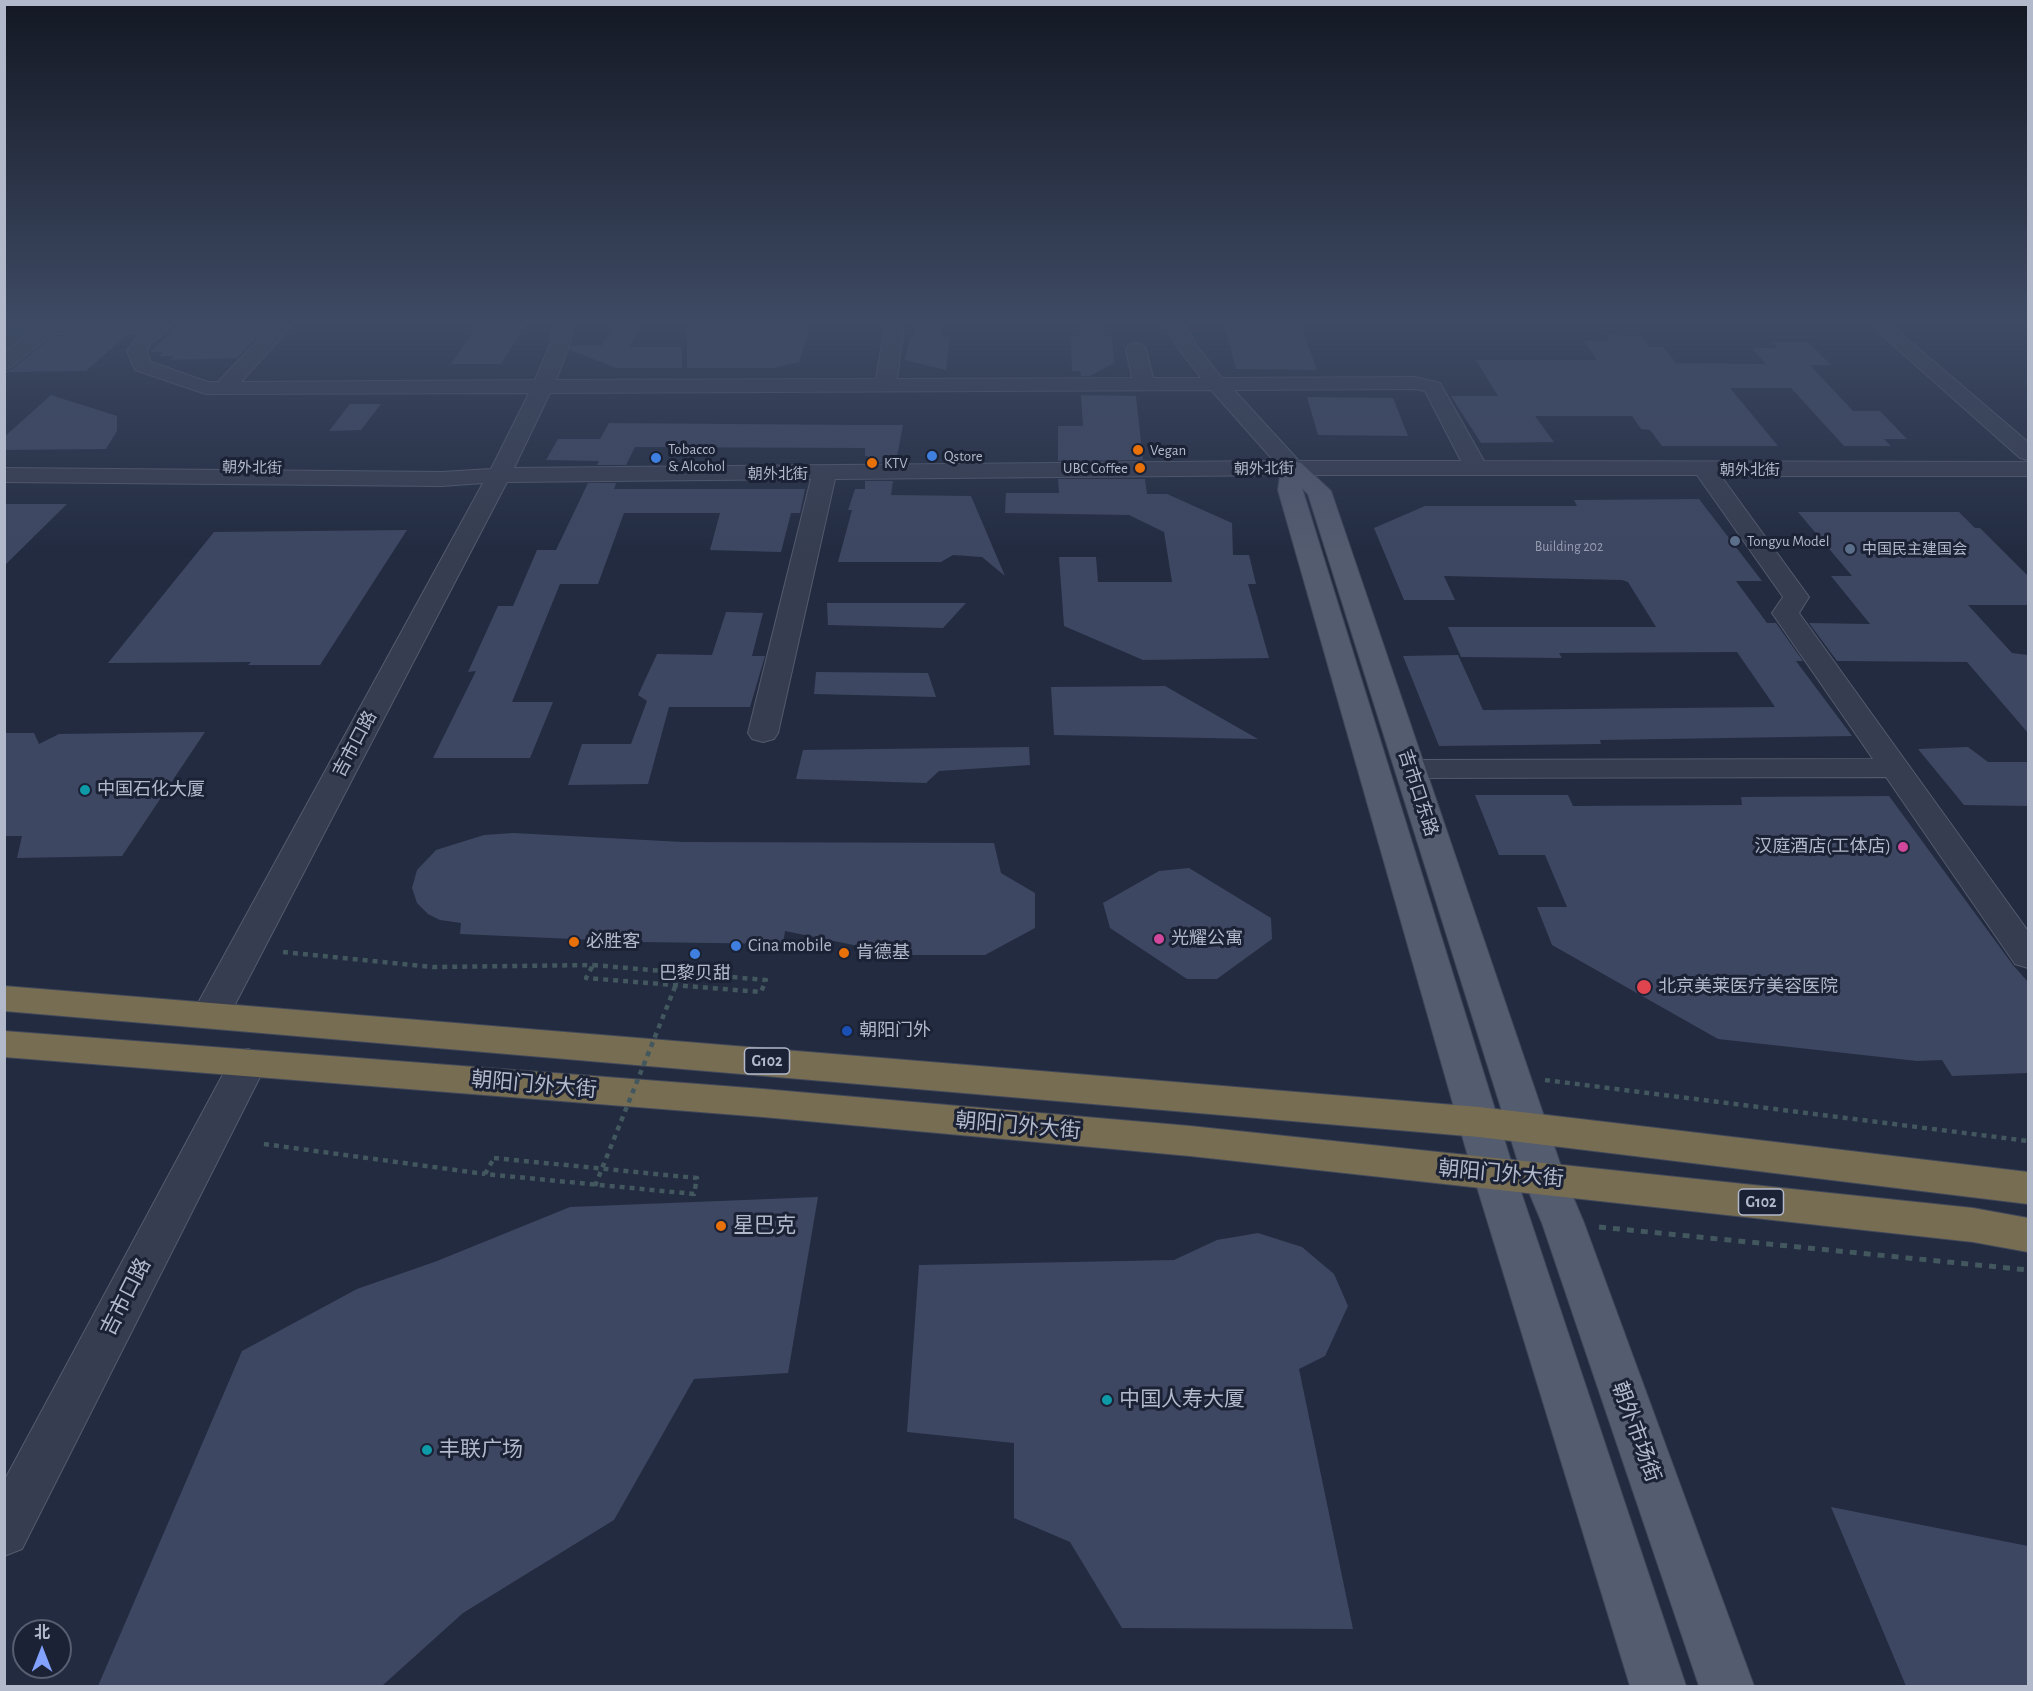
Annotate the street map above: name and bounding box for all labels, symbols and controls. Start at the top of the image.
place label: Tobacco & Alcohol [668,440,725,475]
place label: Vegan [1150,441,1186,459]
marker: Vegan [1131,443,1145,457]
place label: Qstore [944,447,983,465]
marker: Qstore [925,449,939,463]
marker: Tobacco & Alcohol [649,451,663,465]
place label: KTV [884,454,908,472]
marker: KTV [865,456,879,470]
street label: 朝外北街 [222,458,282,478]
place label: UBC Coffee [1063,459,1128,477]
street label: 朝外北街 [1234,459,1294,479]
marker: UBC Coffee [1133,461,1147,475]
street label: 朝外北街 [1720,461,1780,479]
street label: 朝外北街 [748,465,808,483]
place label: Tongyu Model [1747,532,1829,550]
marker: Tongyu Model [1728,534,1742,548]
house number: Building 202 [1535,539,1603,555]
place label: 中国民主建国会 [1862,540,1967,558]
marker: 中国民主建国会 [1843,542,1857,556]
street label: 吉市口路 [329,707,381,781]
street label: 吉市口东路 [1394,747,1442,839]
place label: 中国石化大厦 [97,779,205,801]
marker: 中国石化大厦 [78,783,92,797]
place label: 汉庭酒店(工体店) [1754,836,1891,858]
marker: 汉庭酒店(工体店) [1896,840,1910,854]
place label: 光耀公寓 [1171,928,1243,950]
place label: 必胜客 [586,931,640,953]
marker: 光耀公寓 [1152,932,1166,946]
marker: 必胜客 [567,935,581,949]
place label: Cina mobile [748,935,832,957]
marker: Cina mobile [729,939,743,953]
place label: 肯德基 [856,942,910,964]
marker: 肯德基 [837,946,851,960]
marker: 巴黎贝甜 [688,947,702,961]
place label: 巴黎贝甜 [659,963,731,985]
place label: 北京美莱医疗美容医院 [1658,976,1838,998]
marker: 北京美莱医疗美容医院 [1635,978,1653,996]
place label: 朝阳门外 [859,1020,931,1042]
marker: 朝阳门外 [840,1024,854,1038]
road number: G102 [744,1048,789,1074]
street label: 朝阳门外大街 [470,1067,598,1103]
street label: 朝阳门外大街 [954,1108,1082,1144]
street label: 朝阳门外大街 [1437,1156,1565,1192]
road number: G102 [1738,1189,1784,1215]
place label: 星巴克 [733,1213,796,1239]
marker: 星巴克 [714,1219,728,1233]
street label: 吉市口路 [96,1254,156,1340]
street label: 朝外市场街 [1606,1378,1666,1486]
place label: 中国人寿大厦 [1119,1387,1245,1413]
marker: 中国人寿大厦 [1100,1393,1114,1407]
place label: 丰联广场 [439,1437,523,1463]
marker: 丰联广场 [420,1443,434,1457]
north arrow [12,1619,72,1679]
text: 北 [34,1625,50,1641]

